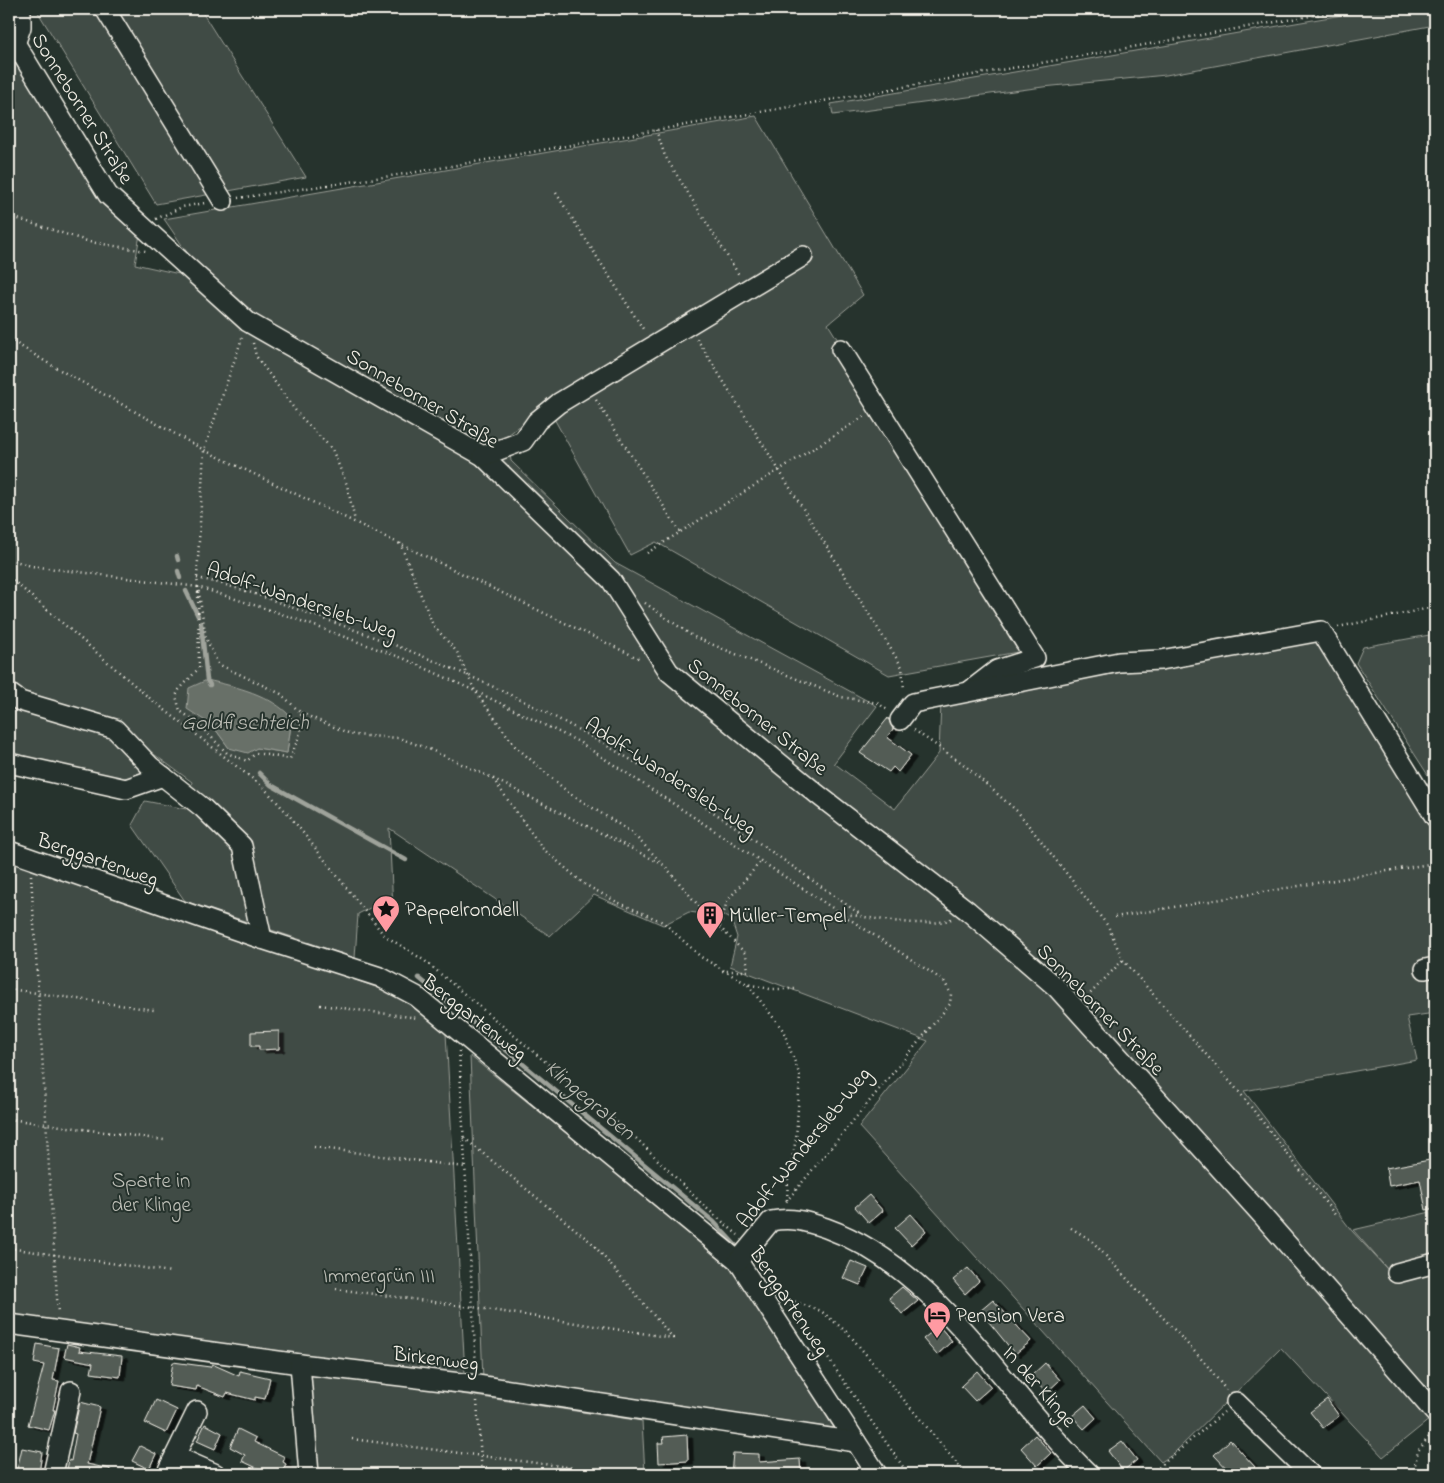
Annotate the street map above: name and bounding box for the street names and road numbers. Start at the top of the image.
street label: Sonneborner Straße [23,28,140,191]
street label: Sonneborner Straße [340,342,504,458]
street label: Adolf-Wandersleb-Weg [201,555,401,650]
street label: Sonneborner Straße [680,651,834,784]
street label: Adolf-Wandersleb-Weg [577,711,762,846]
street label: Berggartenweg [31,826,162,898]
street label: Sonneborner Straße [1029,938,1171,1084]
street label: Berggartenweg [413,967,533,1071]
street label: Adolf-Wandersleb-Weg [730,1061,881,1237]
street label: Berggartenweg [738,1241,836,1364]
street label: Birkenweg [390,1340,480,1382]
street label: In der Klinge [993,1340,1083,1437]

